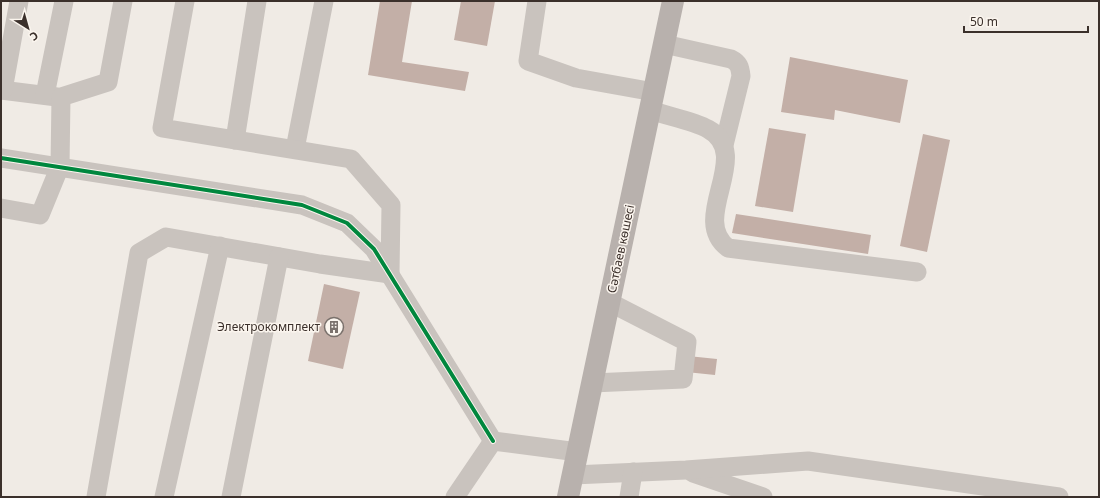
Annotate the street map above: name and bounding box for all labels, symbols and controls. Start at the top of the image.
north arrow [8,8,48,48]
scale bar [964,8,1088,34]
text: 50 m [970,13,998,30]
text: С [27,28,42,45]
street label: Сәтбаев көшесі [603,203,638,295]
building icon: Электрокомплект [323,316,345,338]
place label: Электрокомплект [217,318,320,335]

